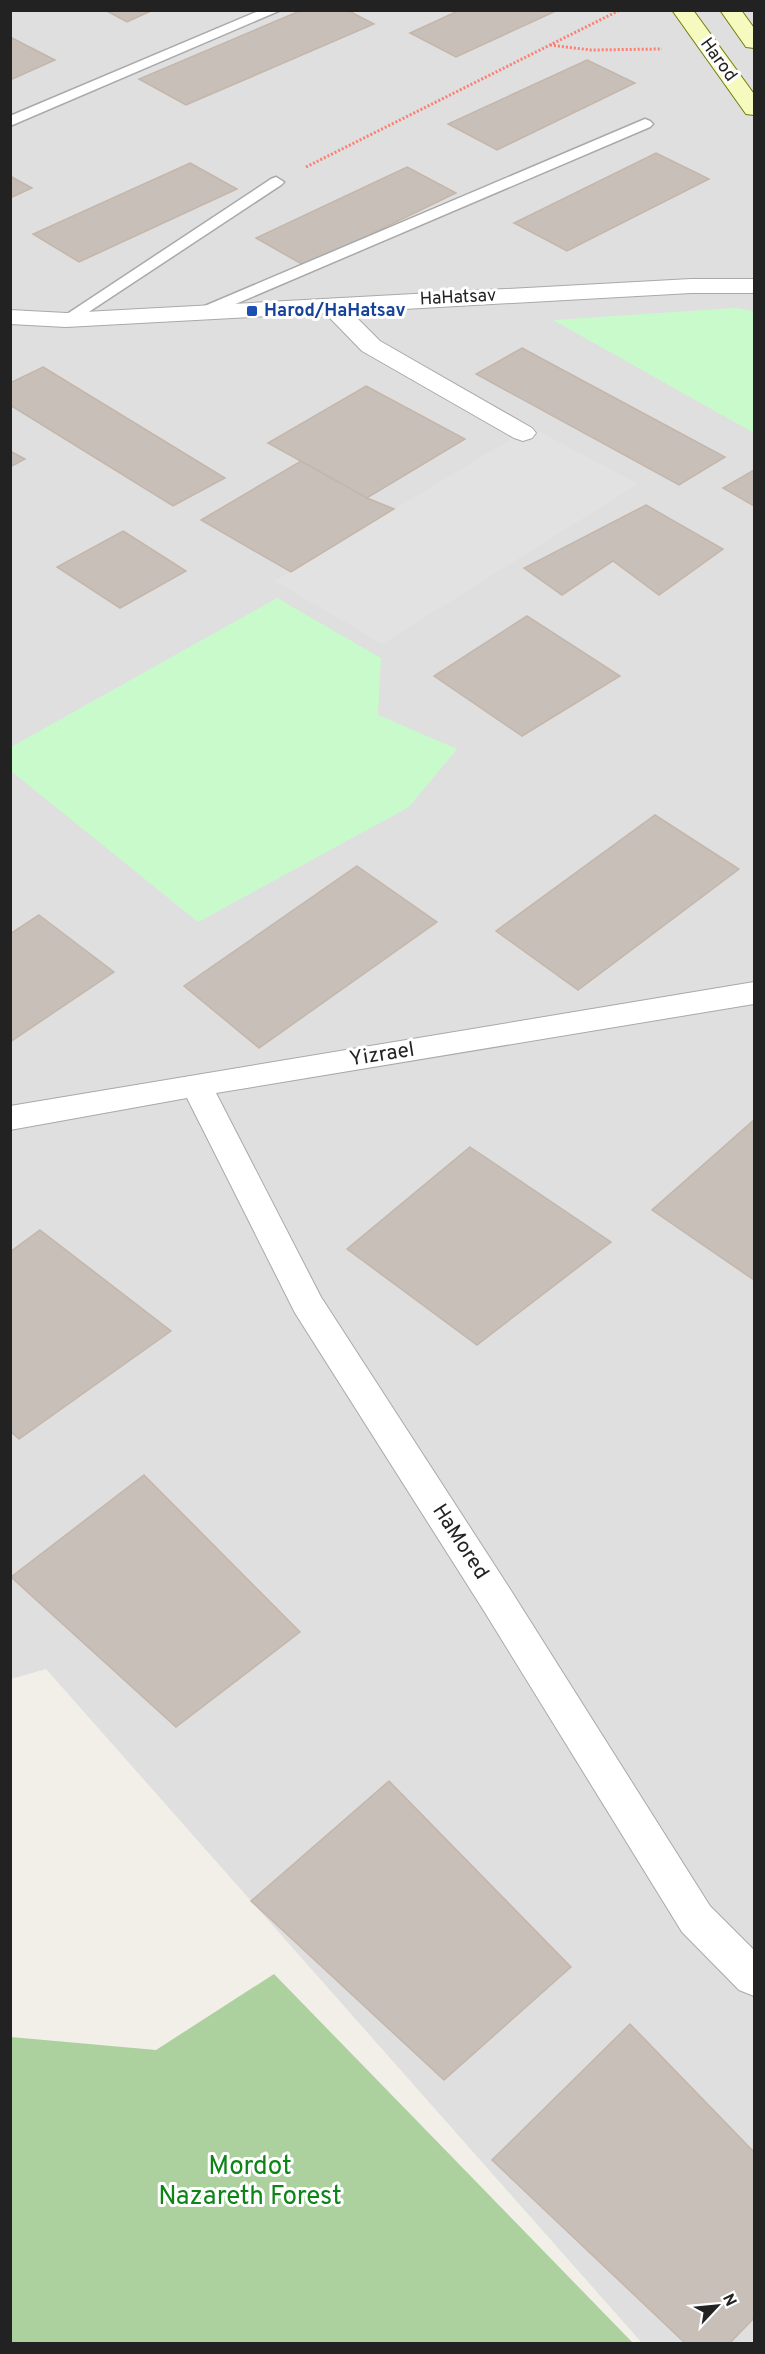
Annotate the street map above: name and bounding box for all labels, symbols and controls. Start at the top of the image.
street label: Harod [694,34,742,86]
street label: HaHatsav [419,285,497,311]
place label: Harod/HaHatsav [264,300,406,323]
marker: Harod/HaHatsav [245,304,259,318]
street label: Yizrael [348,1037,416,1073]
street label: HaMored [426,1499,494,1585]
park label: Mordot Nazareth Forest [158,2151,342,2214]
north arrow [687,2276,747,2336]
text: N [717,2291,740,2310]

